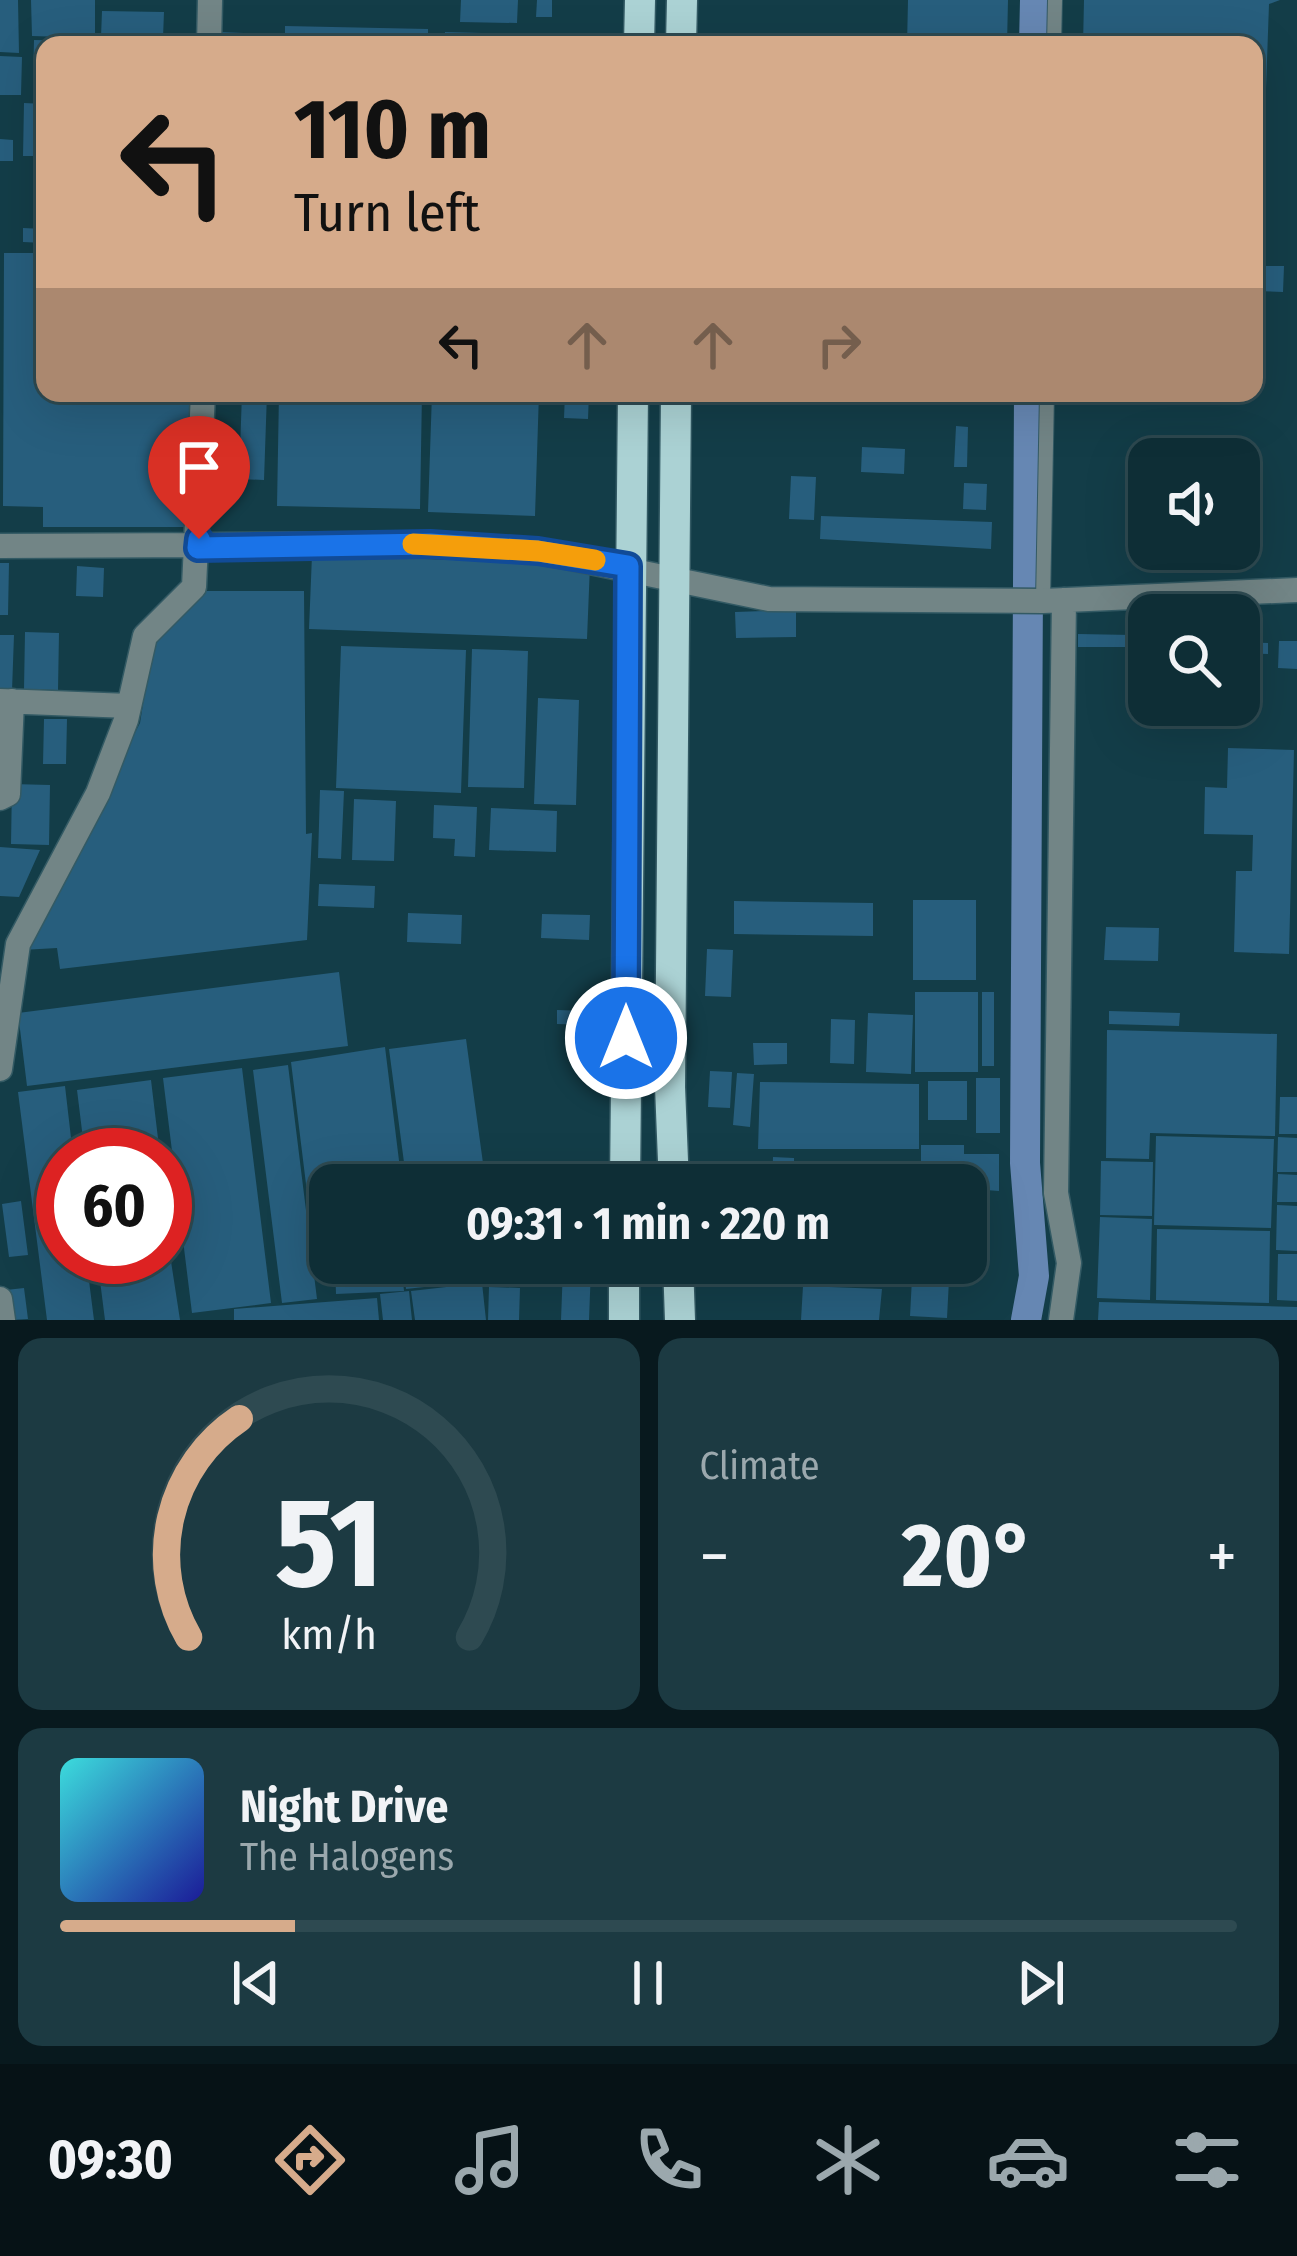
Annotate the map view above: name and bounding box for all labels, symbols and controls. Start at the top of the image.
text: 110 m [294,79,491,180]
icon: left [96,84,252,240]
text: Turn left [294,181,480,245]
icon: left [428,312,494,378]
icon: ahead [554,312,620,378]
icon: ahead [680,312,746,378]
icon: right [806,312,872,378]
pin [148,416,250,539]
icon: arrive [166,434,232,500]
map controls [1128,438,1260,726]
button: sound [1128,438,1260,570]
button: search [1128,594,1260,726]
position arrow [563,975,689,1101]
speed limit sign: 60 [36,1128,192,1284]
text: 09:31 · 1 min · 220 m [466,1197,830,1251]
text: Climate [700,1443,820,1489]
text: 51 [275,1469,382,1619]
text: 20° [902,1502,1035,1610]
text: − [700,1517,729,1596]
text: + [1207,1517,1237,1596]
text: km/h [281,1609,377,1660]
text: Night Drive [240,1780,448,1834]
text: The Halogens [240,1834,454,1880]
icon: previous [223,1950,289,2016]
icon: pause [615,1950,681,2016]
icon: next [1008,1950,1074,2016]
icon: directions [268,2118,352,2202]
icon: music [448,2118,532,2202]
icon: phone [627,2118,711,2202]
icon: climate [806,2118,890,2202]
icon: car [986,2118,1070,2202]
icon: filters [1165,2118,1249,2202]
text: 09:30 [48,2128,173,2192]

